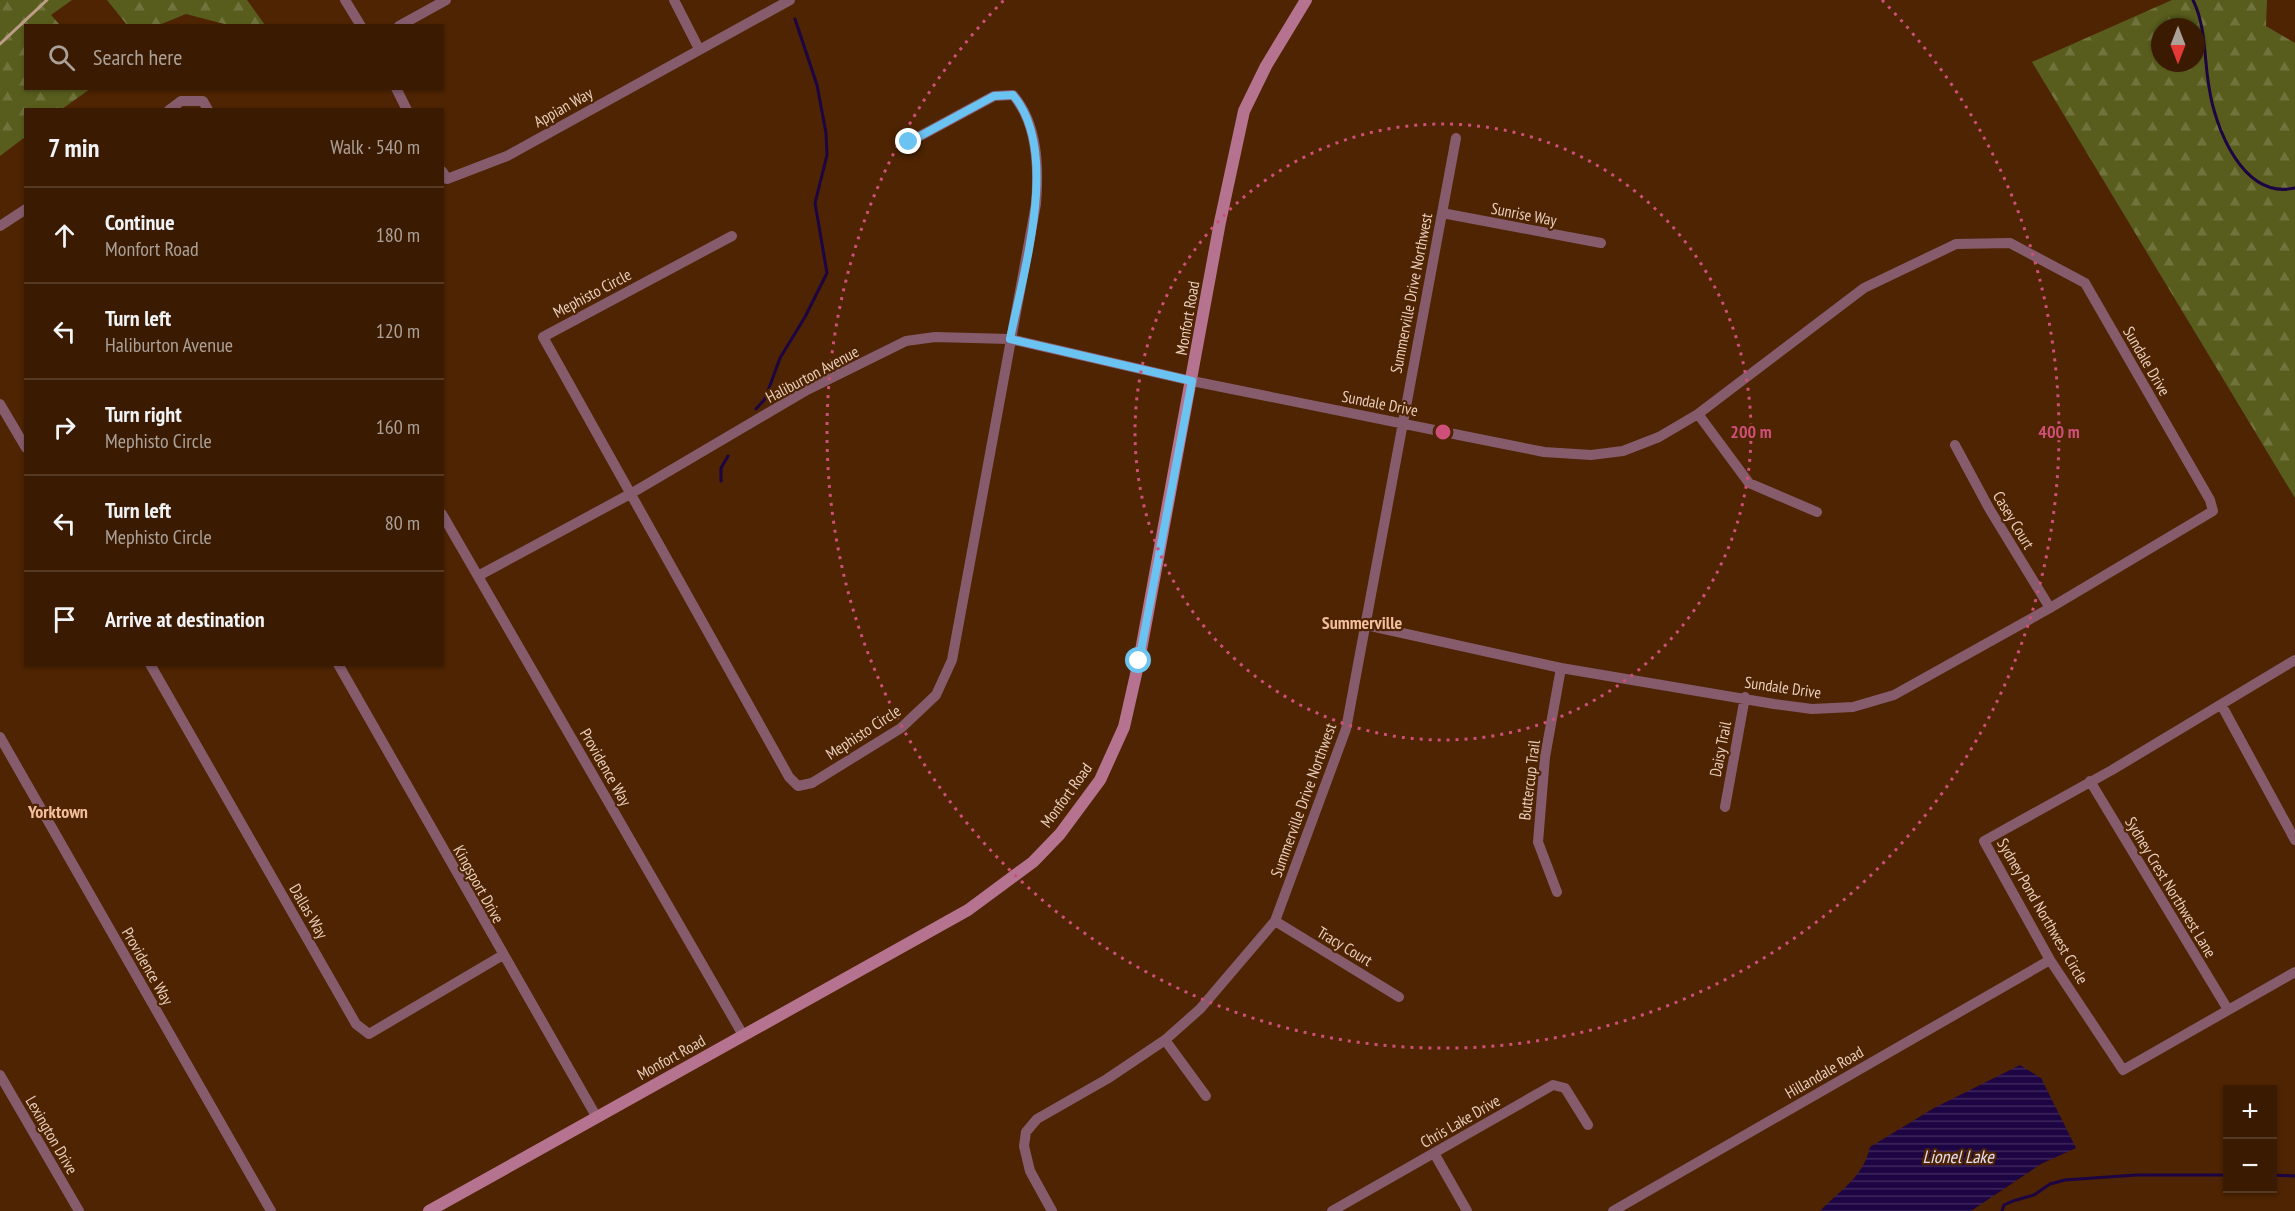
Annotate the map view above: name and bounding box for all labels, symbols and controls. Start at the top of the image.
north arrow [2151,18,2205,72]
search box [24,24,444,90]
icon: search [45,41,78,74]
text: Search here [93,43,182,71]
street label: Appian Way [530,83,596,131]
route end [895,128,921,154]
text: 7 min [48,131,99,164]
text: Walk · 540 m [330,134,420,160]
street label: Sunrise Way [1489,198,1559,230]
text: Continue [105,208,175,236]
street label: Summerville Drive Northwest [1386,211,1436,375]
icon: ahead [48,219,81,252]
text: 180 m [376,222,420,248]
text: Monfort Road [105,236,199,262]
street label: Mephisto Circle [550,264,634,322]
street label: Monfort Road [1171,279,1203,357]
text: Turn left [105,304,171,332]
icon: left [48,315,81,348]
text: 120 m [376,318,420,344]
street label: Sundale Drive [2119,323,2175,399]
text: Haliburton Avenue [105,332,233,358]
street label: Haliburton Avenue [762,341,862,407]
street label: Sundale Drive [1340,386,1420,420]
text: Turn right [105,400,182,428]
icon: right [48,411,81,444]
text: 160 m [376,414,420,440]
text: 200 m [1730,420,1772,443]
text: 400 m [2038,420,2080,443]
centre of rings [1433,422,1453,442]
text: Mephisto Circle [105,428,212,454]
street label: Casey Court [1989,487,2039,553]
text: Turn left [105,496,171,524]
icon: left [48,507,81,540]
text: 80 m [385,510,420,536]
text: Mephisto Circle [105,524,212,550]
icon: arrive [48,603,81,636]
text: Arrive at destination [105,605,265,633]
district label: Summerville [1322,611,1403,634]
route start [1125,647,1151,673]
street label: Sundale Drive [1744,672,1822,702]
street label: Mephisto Circle [822,700,904,764]
street label: Daisy Trail [1705,719,1735,778]
street label: Summerville Drive Northwest [1266,720,1340,880]
street label: Providence Way [576,725,636,809]
street label: Buttercup Trail [1514,739,1544,821]
street label: Monfort Road [1036,759,1096,831]
district label: Yorktown [27,800,88,823]
street label: Sydney Crest Northwest Lane [2121,813,2221,961]
street label: Sydney Pond Northwest Circle [1993,834,2093,988]
street label: Kingsport Drive [449,841,509,927]
street label: Dallas Way [285,880,333,942]
street label: Tracy Court [1314,922,1377,971]
street label: Providence Way [118,924,178,1008]
street label: Monfort Road [633,1030,709,1084]
street label: Hillandale Road [1781,1041,1867,1102]
map controls [2223,1085,2277,1193]
button: + [2223,1085,2277,1139]
street label: Chris Lake Drive [1416,1090,1504,1152]
street label: Lexington Drive [22,1092,82,1178]
button: − [2223,1139,2277,1193]
water label: Lionel Lake [1922,1145,1995,1168]

